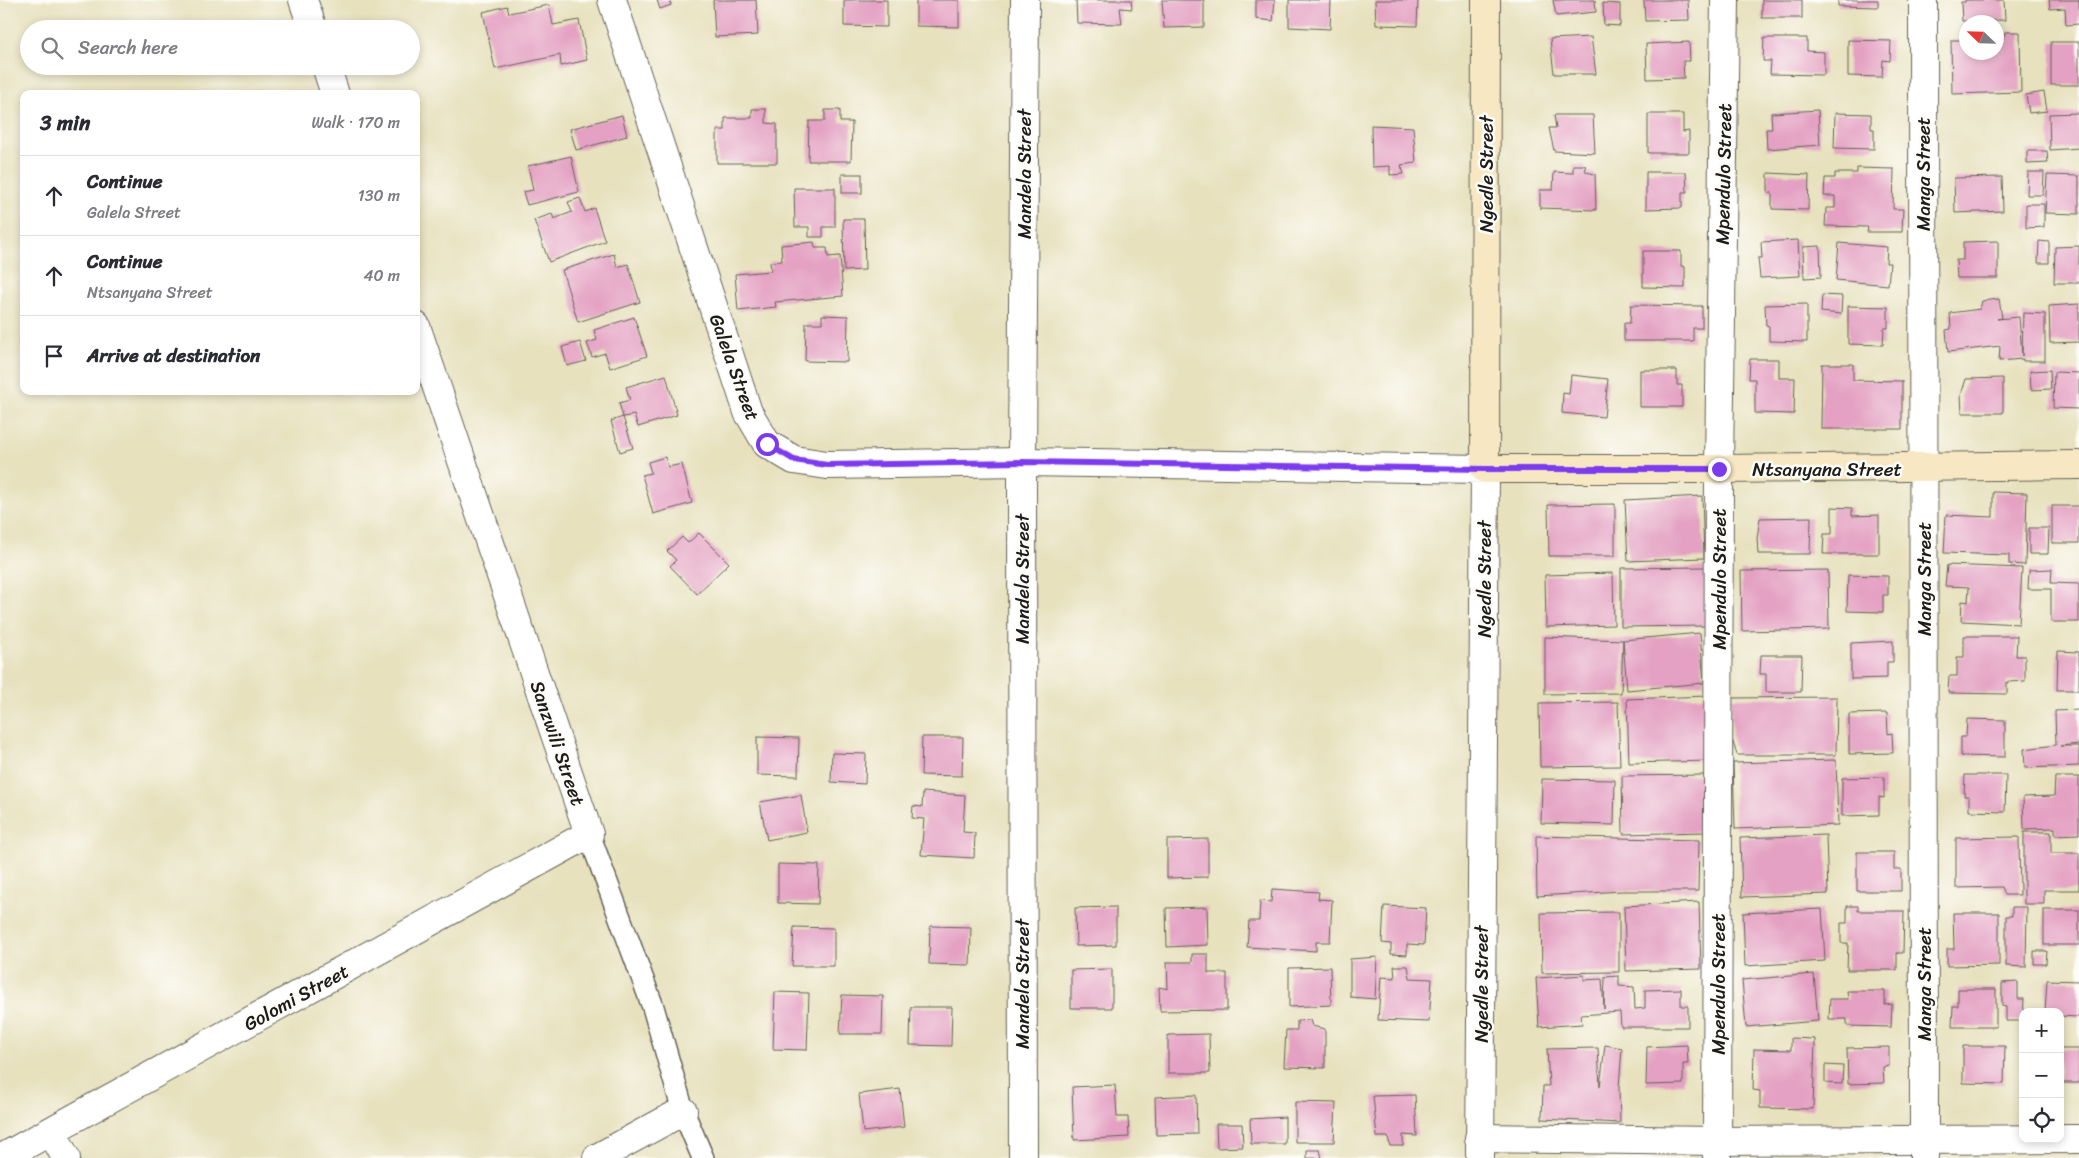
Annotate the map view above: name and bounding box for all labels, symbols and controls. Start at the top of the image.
north arrow [1959,15,2004,60]
search box [20,20,420,75]
text: Search here [78,31,178,64]
icon: search [38,34,66,62]
street label: Mpendulo Street [1706,103,1741,245]
text: 3 min [40,104,90,142]
text: Walk · 170 m [311,108,400,137]
street label: Mandela Street [1008,108,1041,239]
street label: Ngedle Street [1470,114,1503,233]
street label: Manga Street [1907,117,1940,231]
text: Continue [87,165,163,198]
text: 130 m [358,181,400,210]
icon: ahead [40,182,68,210]
text: Galela Street [87,198,181,227]
text: Continue [87,245,163,278]
text: 40 m [363,261,400,290]
icon: ahead [40,262,68,290]
text: Ntsanyana Street [87,278,213,307]
street label: Galela Street [700,309,769,425]
text: Arrive at destination [87,339,260,372]
icon: arrive [40,342,68,370]
route start [756,433,779,456]
street label: Ntsanyana Street [1752,453,1902,486]
route end [1708,458,1731,481]
street label: Mpendulo Street [1703,508,1736,650]
street label: Mandela Street [1006,513,1039,644]
street label: Ngedle Street [1468,519,1501,638]
street label: Manga Street [1908,522,1941,636]
street label: Sanzwili Street [521,676,594,810]
street label: Mpendulo Street [1702,913,1735,1055]
street label: Mandela Street [1006,918,1039,1049]
street label: Ngedle Street [1465,924,1498,1043]
street label: Manga Street [1908,927,1941,1041]
street label: Golomi Street [237,955,355,1040]
map controls [2019,1008,2064,1143]
button: + [2019,1008,2064,1053]
button: − [2019,1053,2064,1098]
button: locate [2019,1098,2064,1143]

